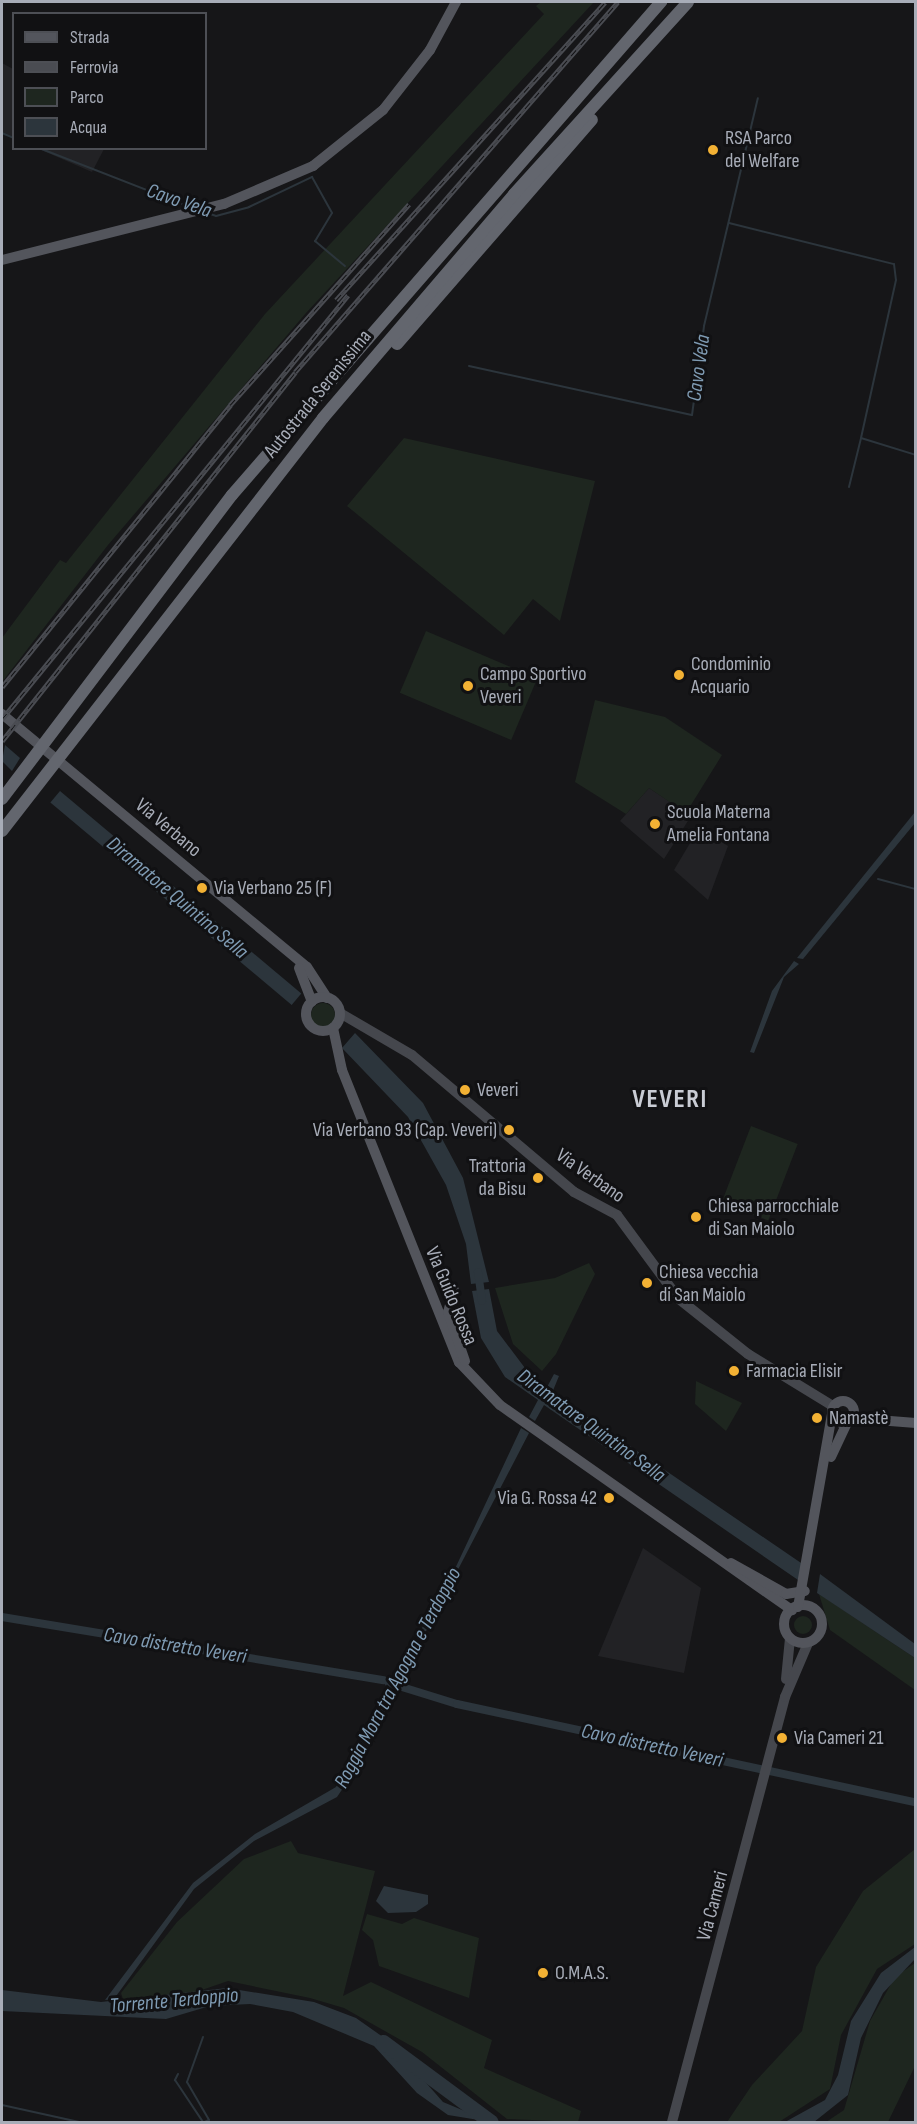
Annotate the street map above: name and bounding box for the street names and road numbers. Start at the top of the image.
street label: Autostrada Serenissima [259,325,377,463]
street label: Via Verbano [130,794,206,862]
street label: Via Verbano [551,1144,629,1208]
street label: Via Guido Rossa [420,1243,482,1349]
street label: Via Cameri [692,1869,734,1943]

